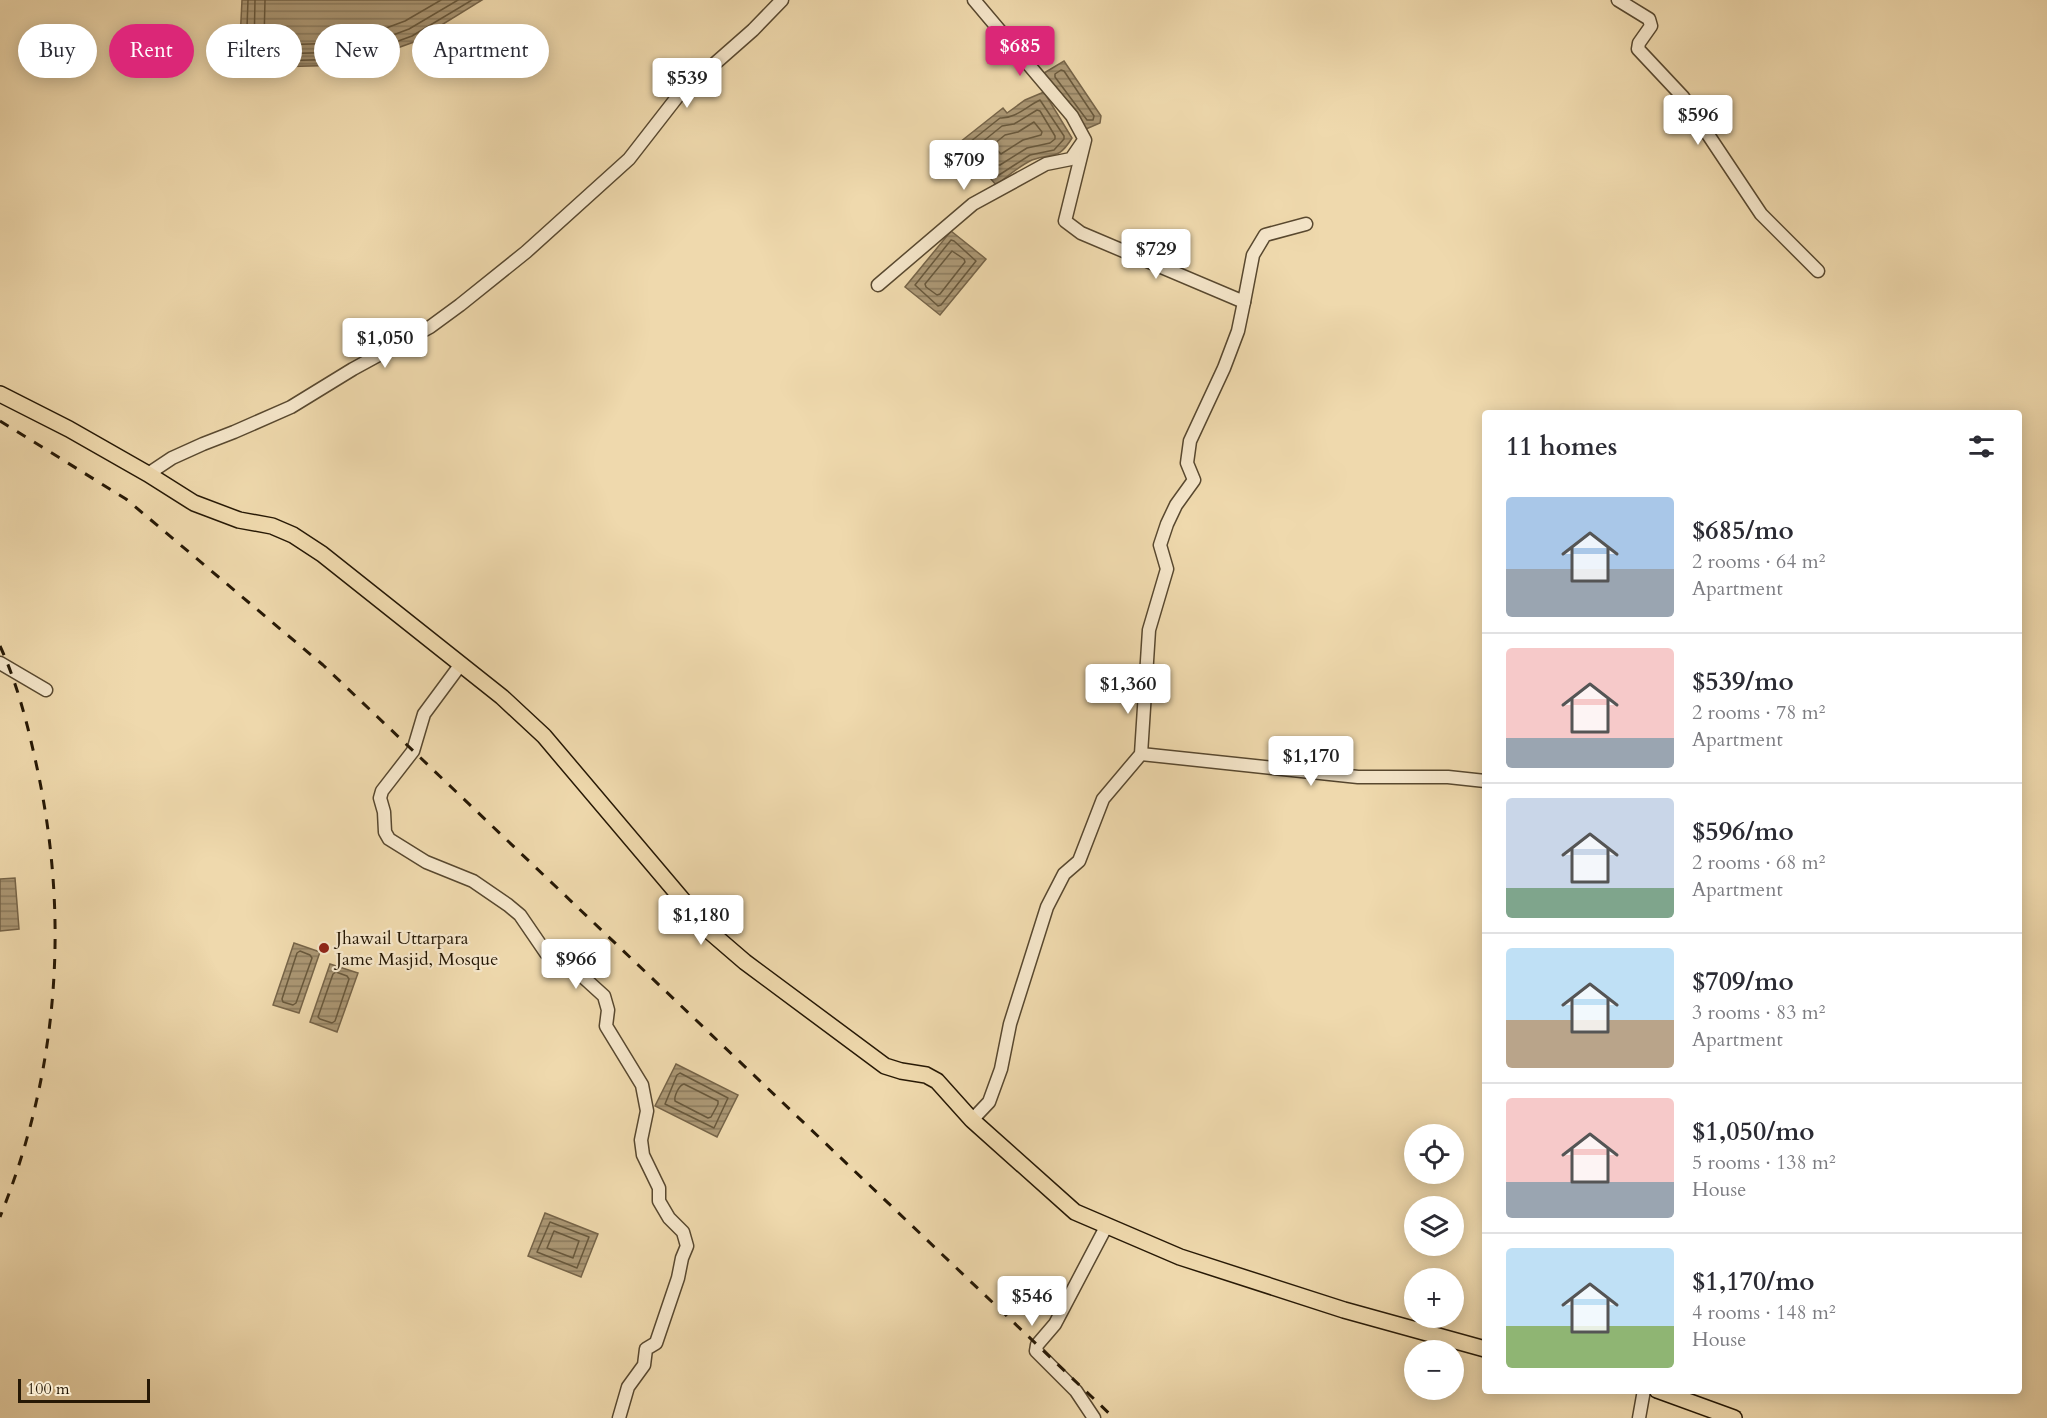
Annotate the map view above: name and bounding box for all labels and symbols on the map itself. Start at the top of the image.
pin: $685 [984,26,1056,77]
pin: $539 [651,58,723,109]
pin: $596 [1662,95,1734,146]
pin: $709 [928,140,1000,191]
pin: $729 [1120,229,1192,280]
pin: $1,050 [336,318,434,369]
pin: $1,360 [1079,664,1177,715]
pin: $1,170 [1262,736,1360,787]
pin: $1,180 [652,895,750,946]
place label: Jhawail Uttarpara Jame Masjid, Mosque [333,926,498,972]
pin: $966 [540,939,612,990]
marker: Jhawail Uttarpara Jame Masjid, Mosque [317,941,331,955]
pin: $546 [996,1276,1068,1327]
scale bar [18,1376,150,1404]

